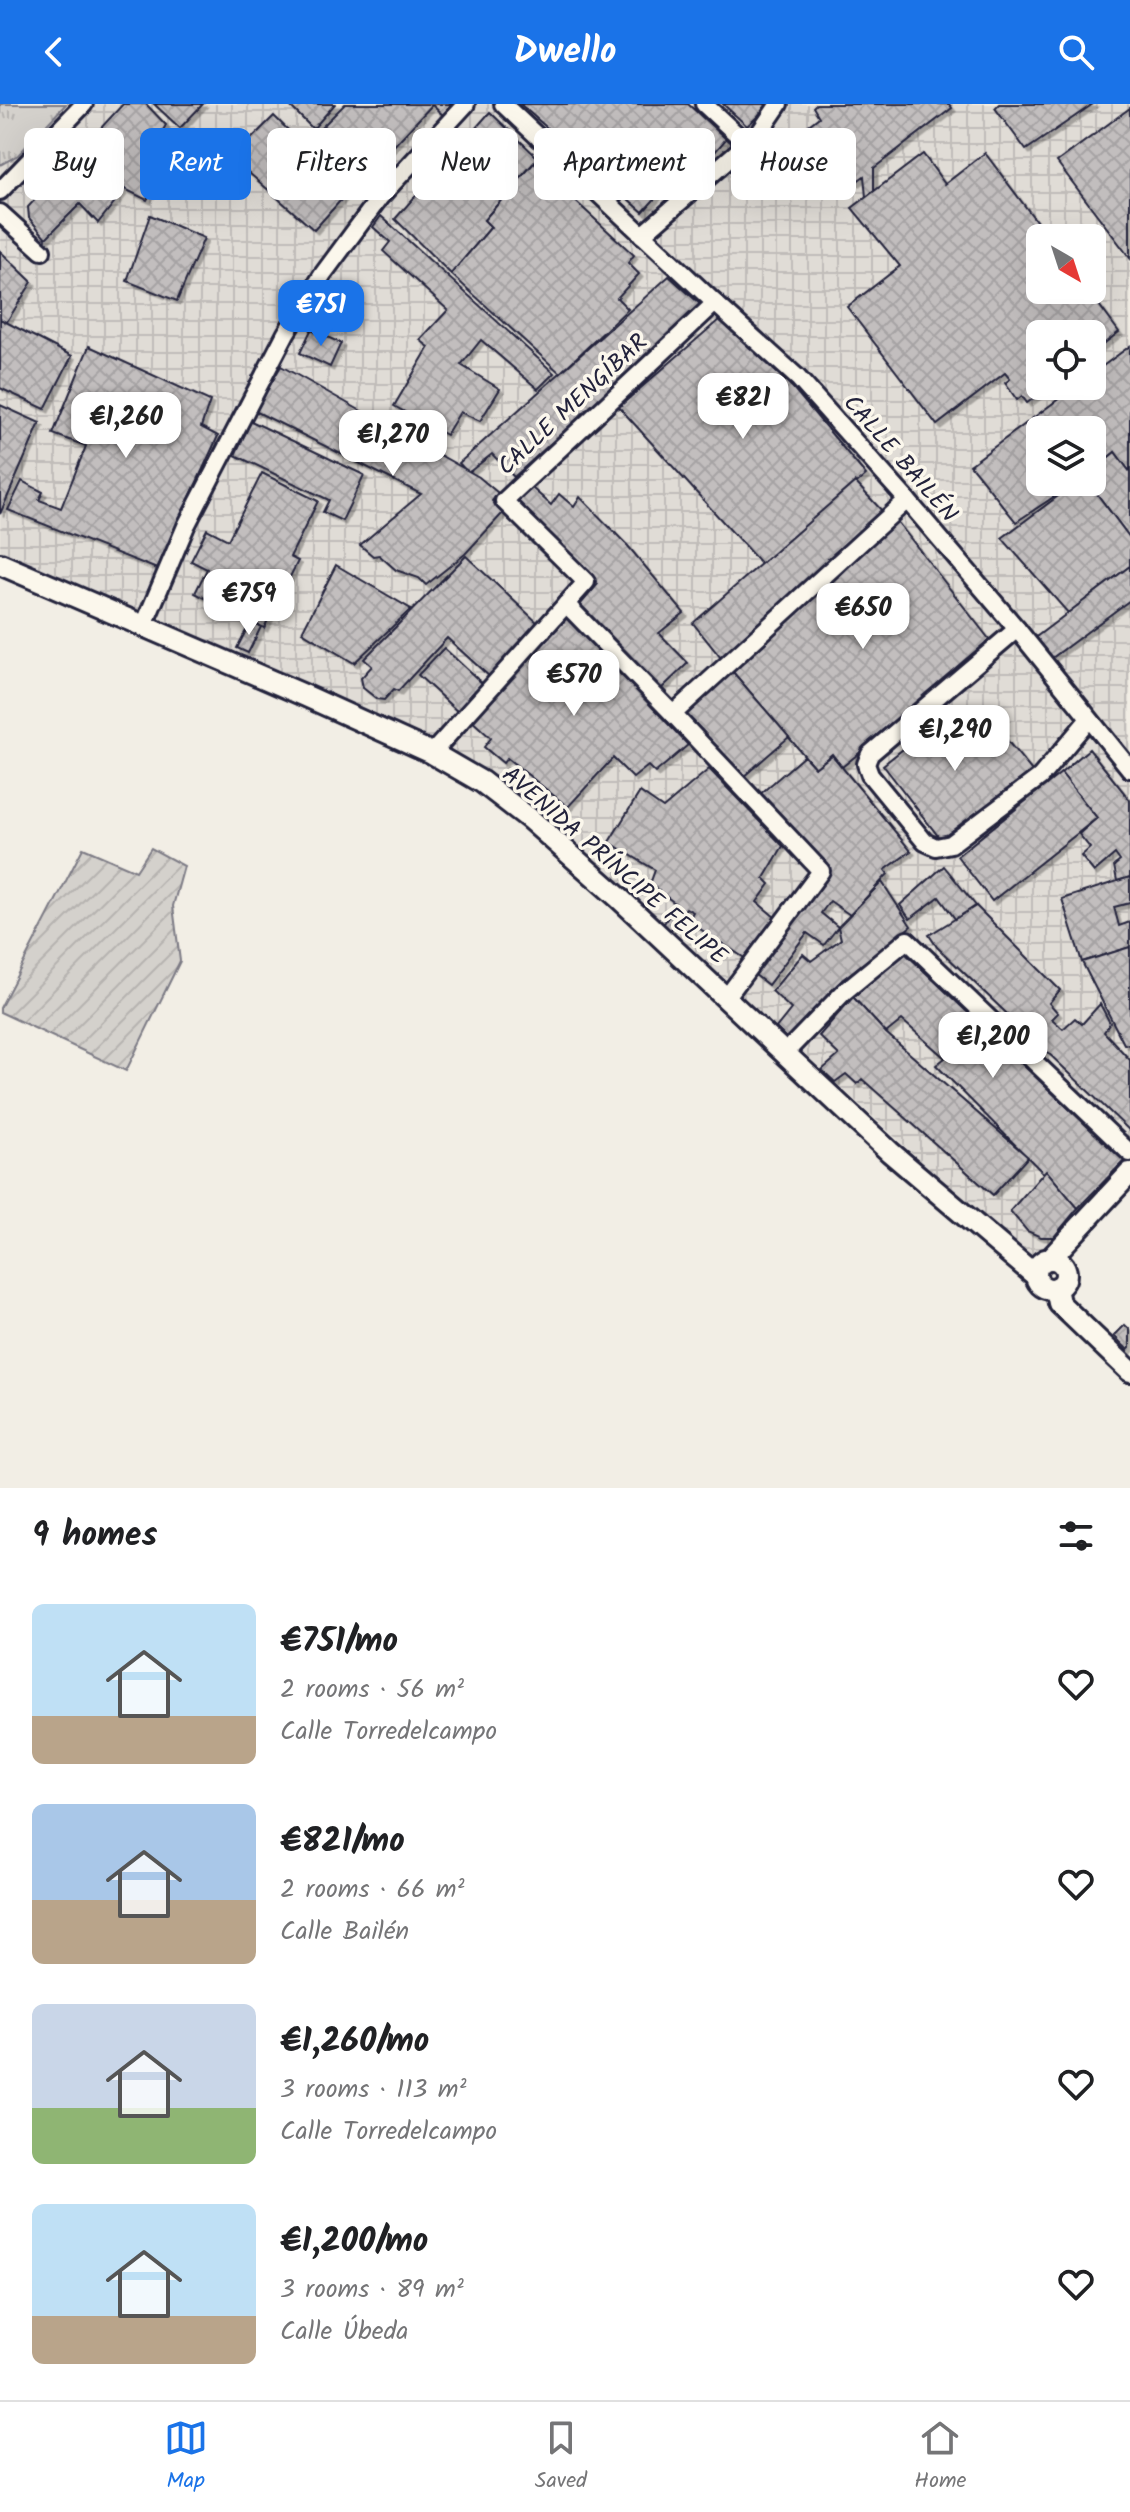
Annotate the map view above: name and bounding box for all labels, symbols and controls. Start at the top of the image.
text: Dwello [514,24,616,81]
icon: back [32,30,76,74]
icon: search [1054,30,1098,74]
chip: Buy [24,128,124,200]
chip: Rent [140,128,251,200]
chip: Filters [267,128,396,200]
chip: New [412,128,518,200]
chip: Apartment [534,128,715,200]
chip: House [731,128,856,200]
north arrow [1026,224,1106,304]
map controls [1026,224,1106,496]
pin: €751 [274,280,368,348]
text: €751 [296,285,346,327]
button: locate [1026,320,1106,400]
street label: CALLE MENGÍBAR [489,325,657,486]
pin: €821 [696,373,790,441]
text: €821 [716,378,770,420]
street label: CALLE BAILÉN [833,386,967,532]
pin: €1,260 [61,392,191,460]
text: €1,260 [89,397,163,439]
pin: €1,270 [328,410,458,478]
text: €1,270 [357,415,429,457]
button: layers [1026,416,1106,496]
pin: €759 [202,569,296,637]
text: €759 [221,574,277,616]
pin: €650 [816,583,910,651]
text: €650 [834,588,892,630]
pin: €570 [527,650,621,718]
text: €570 [546,655,602,697]
pin: €1,290 [890,705,1020,773]
text: €1,290 [919,710,991,752]
street label: AVENIDA PRÍNCIPE FELIPE [492,757,736,976]
pin: €1,200 [928,1012,1058,1080]
text: €1,200 [957,1017,1029,1059]
text: 9 homes [32,1509,157,1563]
icon: filters [1054,1514,1098,1558]
text: €751/mo [280,1615,398,1669]
icon: home [96,1636,192,1732]
icon: heart [1054,1662,1098,1706]
text: 2 rooms · 56 m² [280,1669,464,1711]
text: Calle Torredelcampo [280,1711,497,1753]
text: €821/mo [280,1815,405,1869]
icon: home [96,1836,192,1932]
icon: heart [1054,1862,1098,1906]
text: 2 rooms · 66 m² [280,1869,465,1911]
text: Calle Bailén [280,1911,409,1953]
text: €1,260/mo [280,2015,429,2069]
icon: home [96,2036,192,2132]
icon: heart [1054,2062,1098,2106]
text: 3 rooms · 113 m² [280,2069,467,2111]
text: Calle Torredelcampo [280,2111,497,2153]
text: €1,200/mo [280,2215,428,2269]
icon: home [96,2236,192,2332]
icon: heart [1054,2262,1098,2306]
text: 3 rooms · 89 m² [280,2269,464,2311]
text: Calle Úbeda [280,2311,409,2353]
tab: Map [164,2416,208,2499]
tab: Saved [535,2416,587,2499]
tab: Home [914,2416,966,2499]

